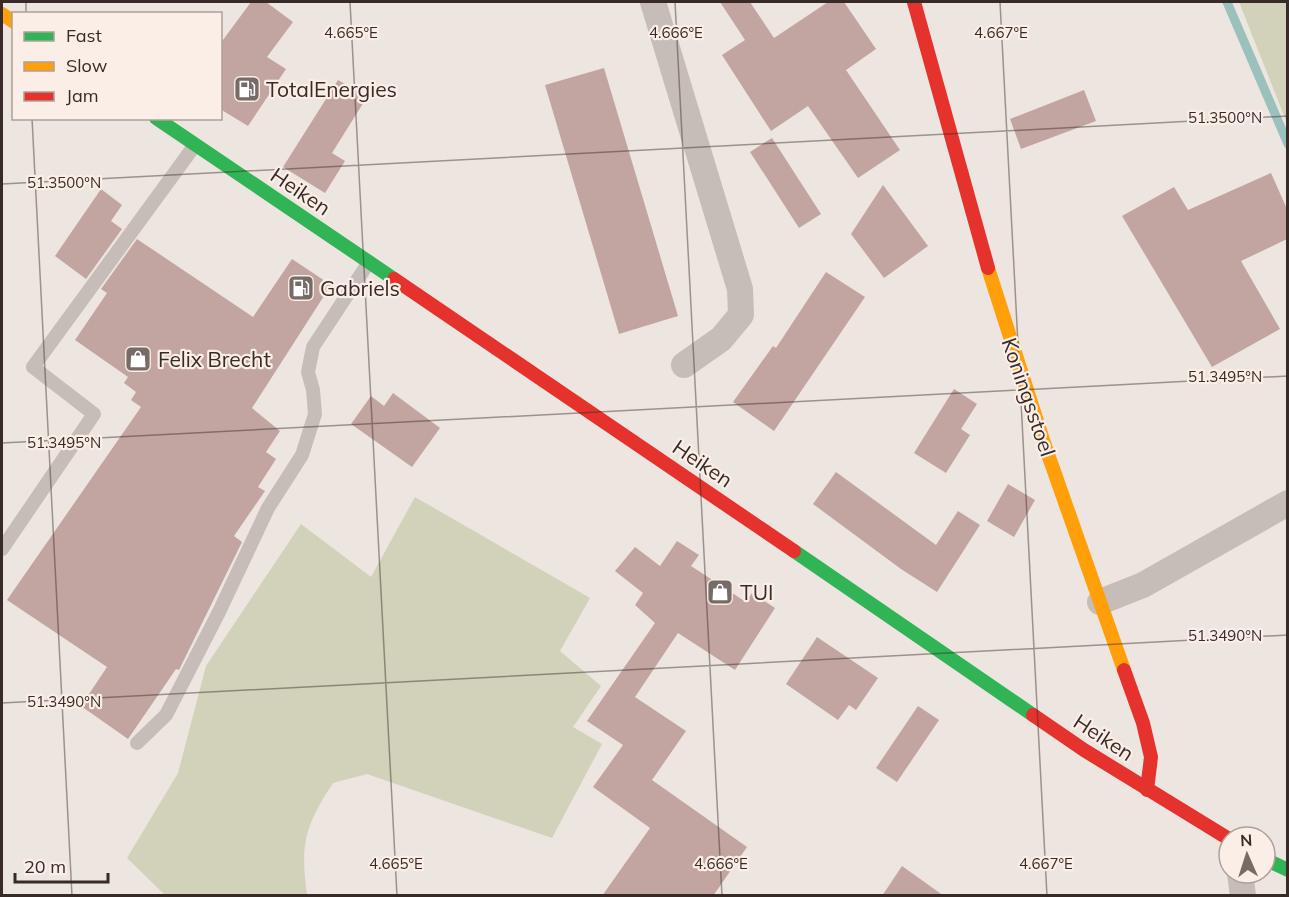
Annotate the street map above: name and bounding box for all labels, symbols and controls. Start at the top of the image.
legend [12,12,222,120]
text: 4.665°E [324,23,378,42]
text: 4.666°E [649,23,703,42]
text: 4.667°E [974,23,1028,42]
text: Fast [66,24,102,47]
text: Slow [66,54,108,77]
fuel station icon: TotalEnergies [232,74,262,104]
place label: TotalEnergies [266,76,397,102]
text: Jam [66,84,99,107]
text: 51.3500°N [1188,108,1262,127]
street label: Heiken [266,162,336,220]
text: 51.3500°N [27,173,101,192]
fuel station icon: Gabriels [286,273,316,303]
place label: Gabriels [320,275,400,301]
street label: Koningsstoel [997,334,1061,460]
shop icon: Felix Brecht [123,344,153,374]
place label: Felix Brecht [158,346,271,372]
text: 51.3495°N [1188,367,1262,386]
text: 51.3495°N [27,433,101,452]
street label: Heiken [668,434,738,492]
shop icon: TUI [705,577,735,607]
place label: TUI [740,579,773,605]
text: 51.3490°N [1188,626,1262,645]
text: 51.3490°N [27,692,101,711]
street label: Heiken [1069,708,1139,766]
north arrow [1217,825,1277,885]
text: N [1240,830,1253,850]
scale bar [15,846,108,884]
text: 4.665°E [369,854,423,873]
text: 4.666°E [694,854,748,873]
text: 4.667°E [1019,854,1073,873]
text: 20 m [24,855,66,878]

